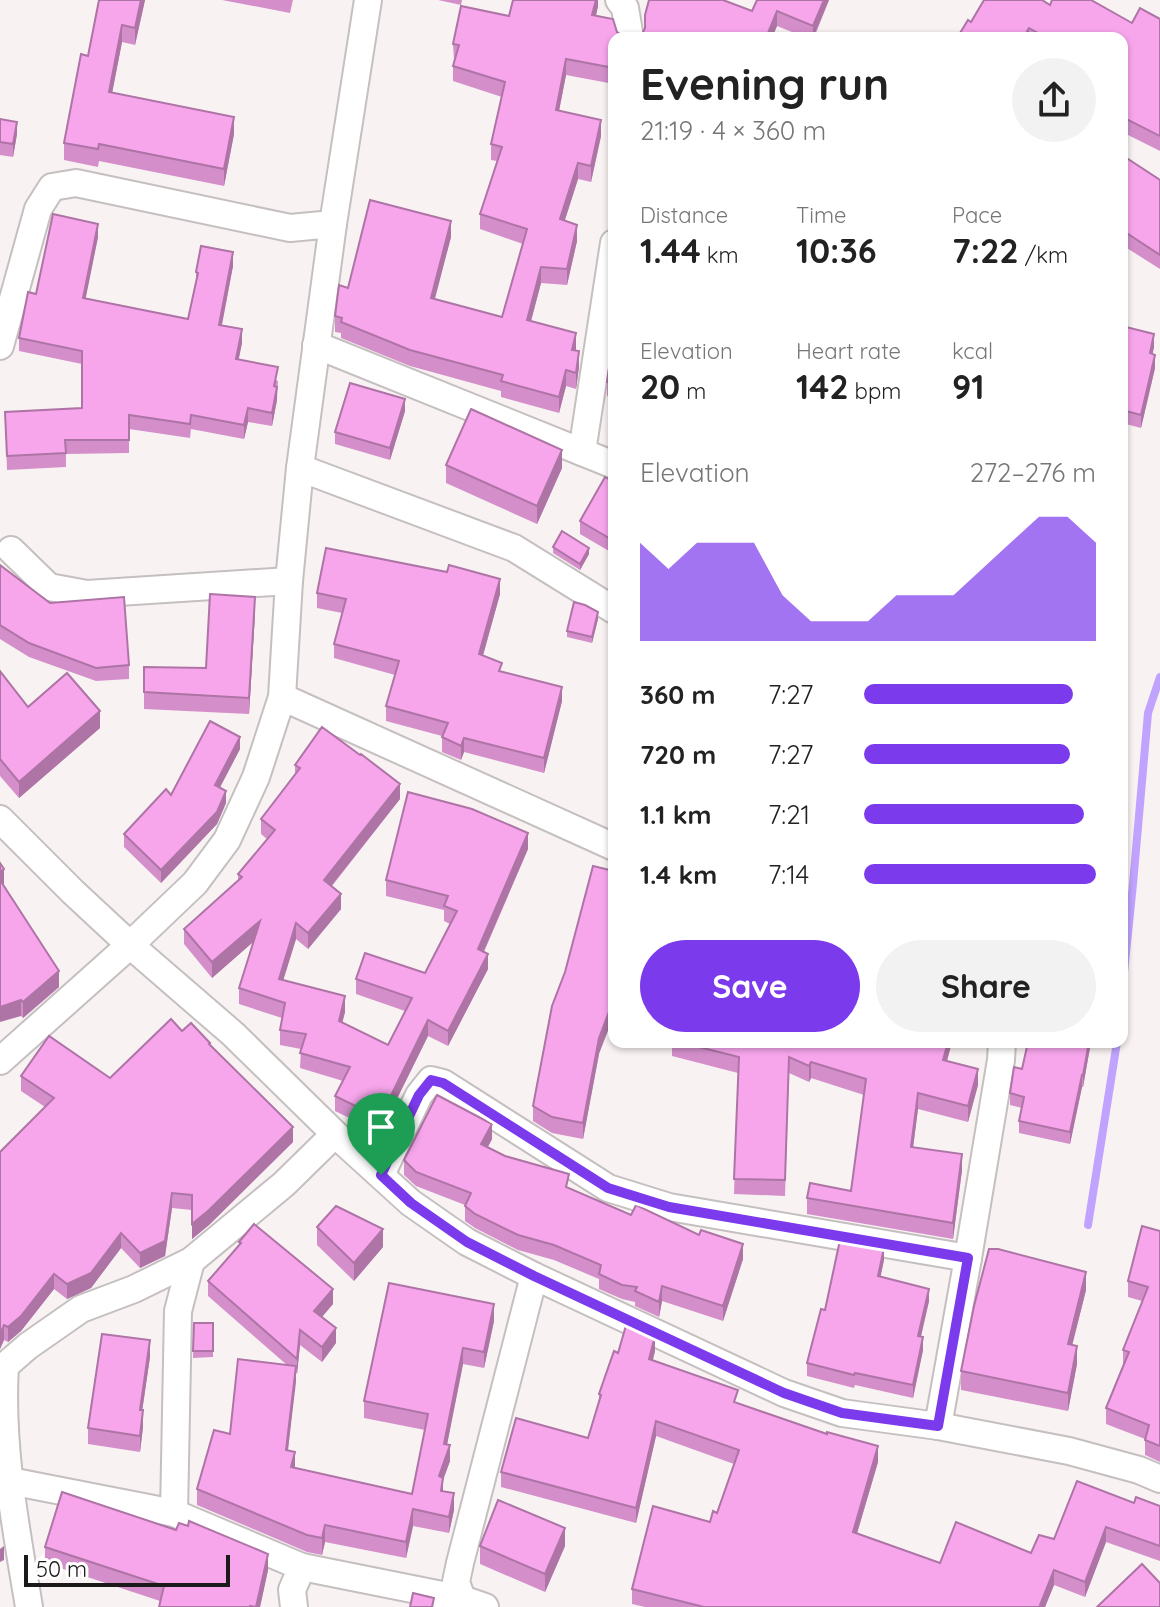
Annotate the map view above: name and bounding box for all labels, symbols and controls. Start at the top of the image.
text: Evening run [640,56,889,111]
button: share [1012,58,1096,142]
text: 21:19 · 4 × 360 m [640,114,826,147]
text: Distance [640,201,728,229]
text: Time [796,201,847,229]
text: Pace [952,201,1002,229]
text: 1.44 [640,229,701,272]
text: 10:36 [796,229,876,272]
text: 7:22 [952,229,1019,272]
text: km [701,241,739,269]
text: /km [1019,241,1068,269]
text: Elevation [640,337,733,365]
text: Heart rate [796,337,901,365]
text: kcal [952,337,993,365]
text: 20 [640,365,680,408]
text: 142 [796,365,849,408]
text: 91 [952,365,985,408]
text: m [680,377,706,405]
text: bpm [849,377,901,405]
text: Elevation [640,456,750,489]
text: 272–276 m [970,456,1096,489]
text: 360 m [640,678,716,711]
text: 7:27 [768,678,813,711]
text: 720 m [640,738,716,771]
text: 7:27 [768,738,813,771]
text: 1.1 km [640,798,711,831]
text: 7:21 [768,798,810,831]
text: 1.4 km [640,858,717,891]
text: 7:14 [768,858,809,891]
button: Save [640,940,860,1032]
button: Share [876,940,1096,1032]
pin [347,1093,415,1175]
icon: arrive [359,1105,403,1149]
scale bar [24,1551,230,1587]
text: 50 m [36,1555,87,1583]

